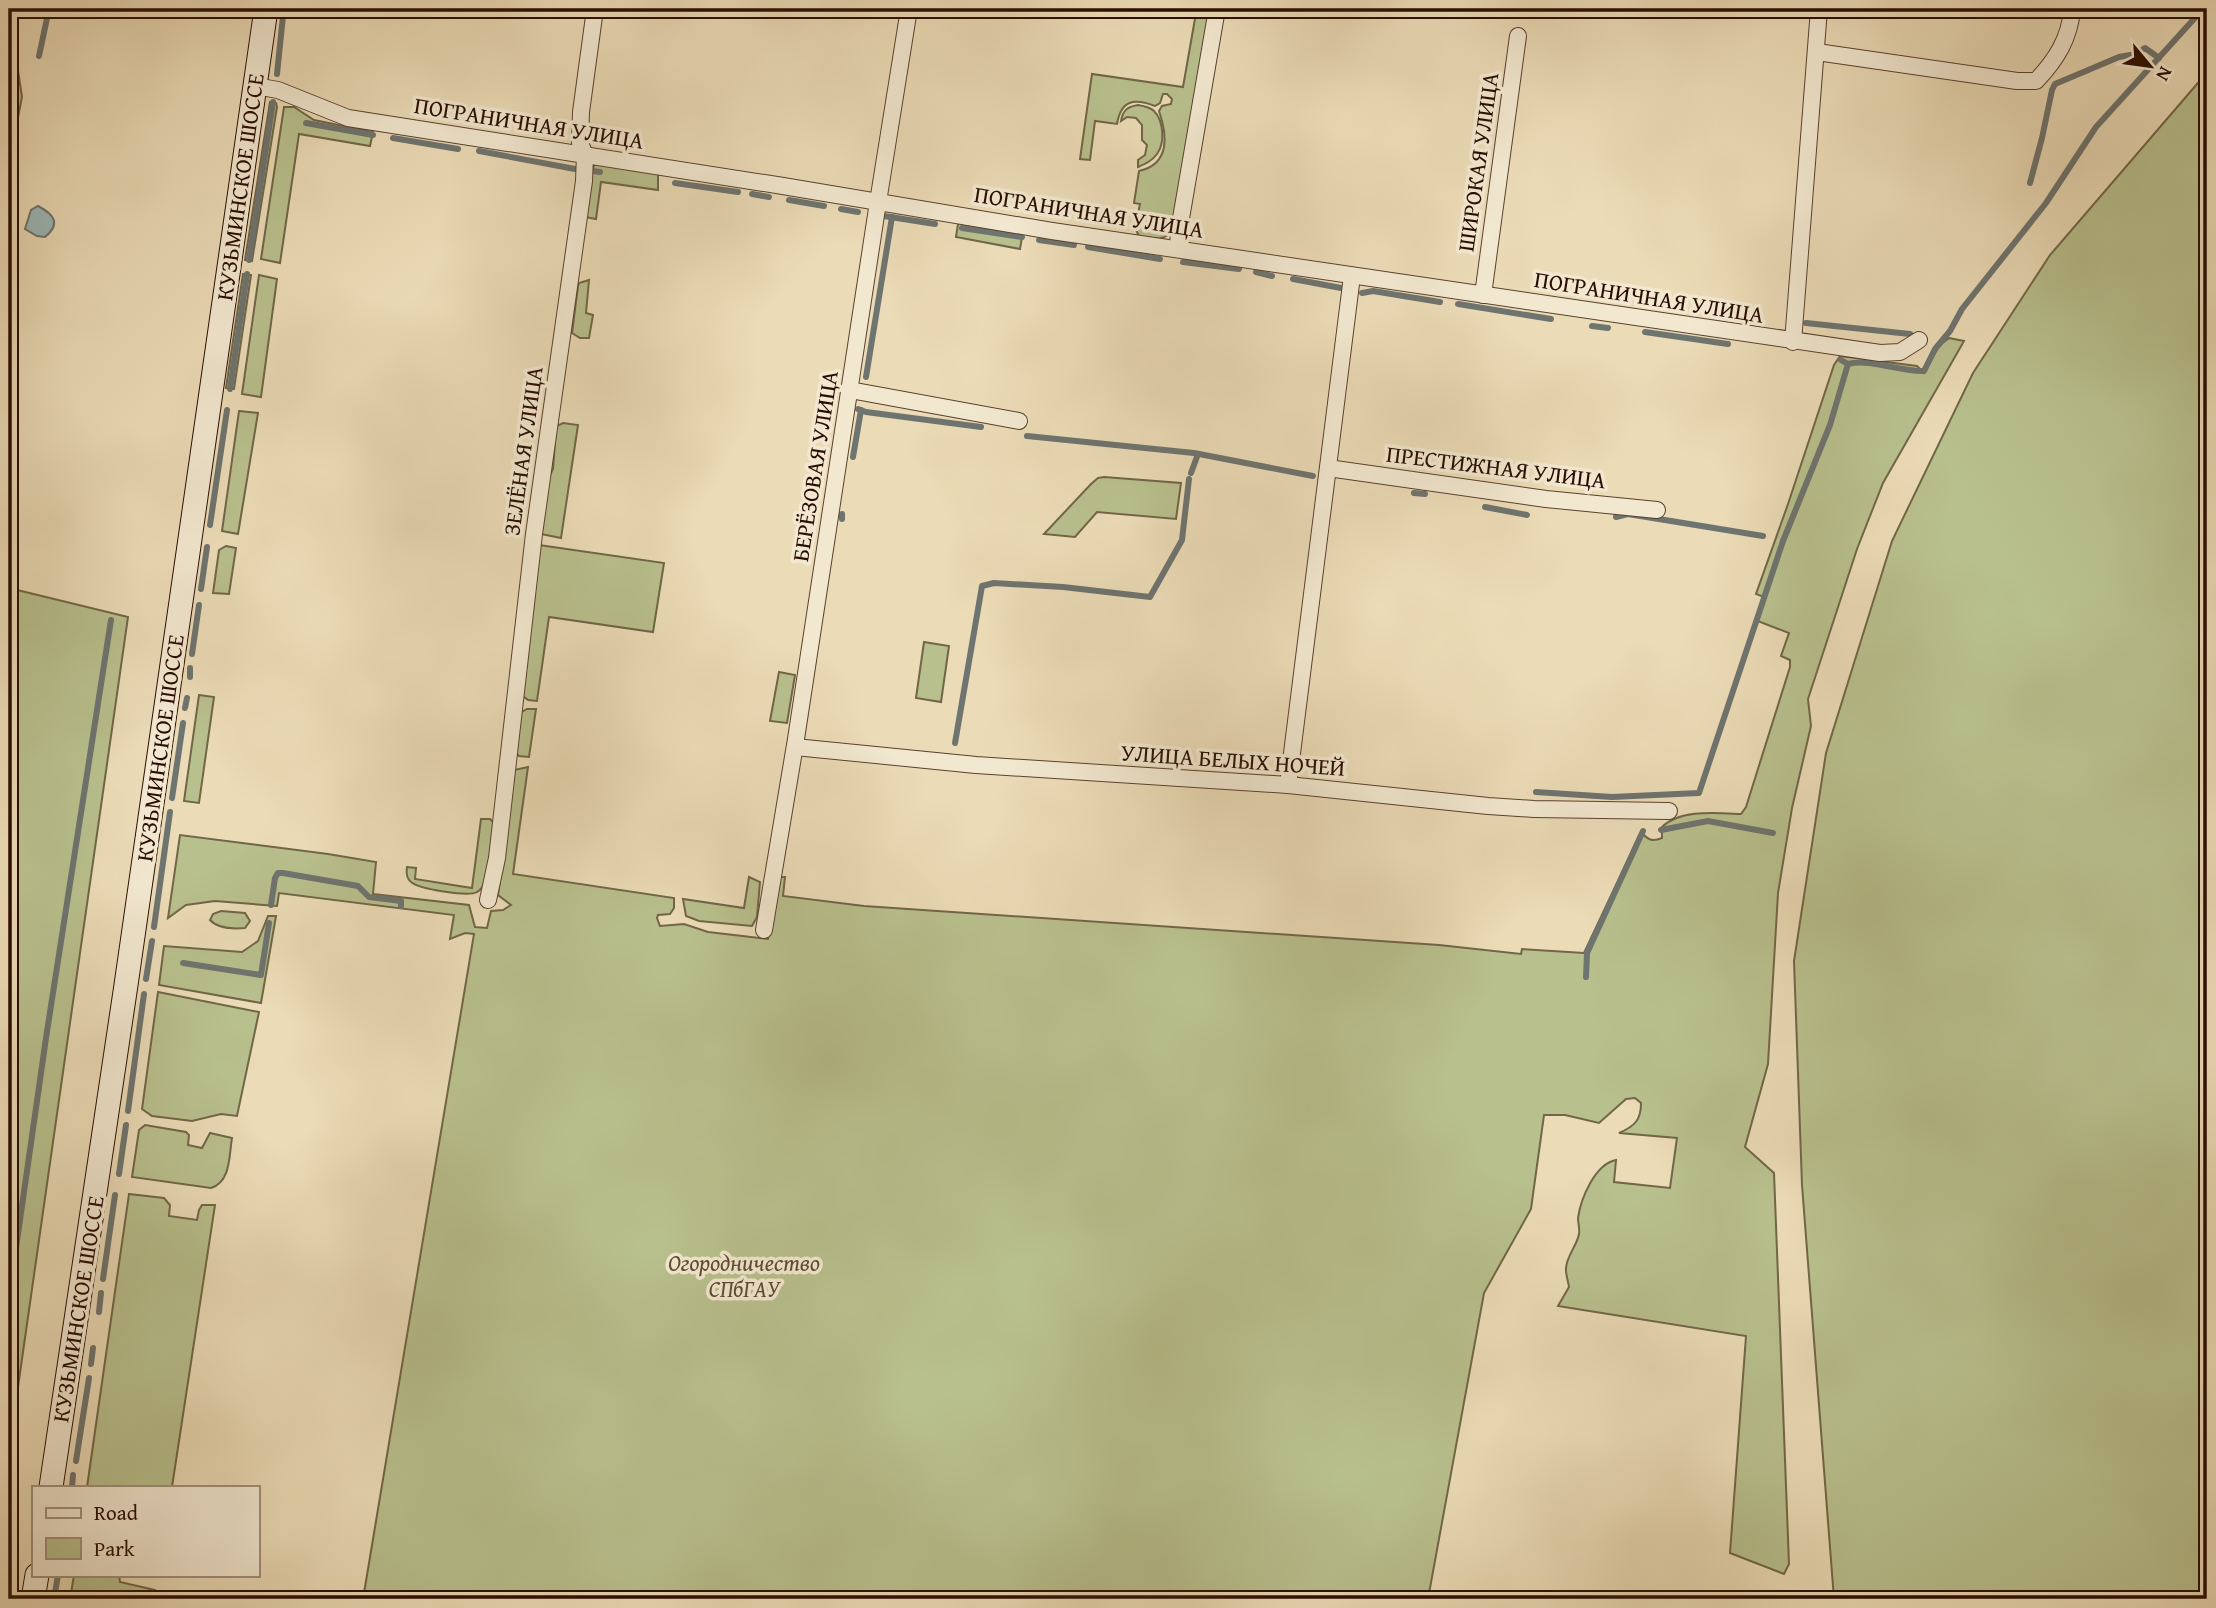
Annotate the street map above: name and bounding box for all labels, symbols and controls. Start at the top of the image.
north arrow [2114,32,2184,102]
text: N [2149,62,2180,87]
street label: ШИРОКАЯ УЛИЦА [1449,70,1506,254]
street label: КУЗЬМИНСКОЕ ШОССЕ [207,71,272,303]
street label: ПОГРАНИЧНАЯ УЛИЦА [412,88,646,157]
street label: ПОГРАНИЧНАЯ УЛИЦА [972,177,1206,246]
street label: ПОГРАНИЧНАЯ УЛИЦА [1532,262,1766,331]
street label: ЗЕЛЁНАЯ УЛИЦА [494,364,551,538]
street label: БЕРЁЗОВАЯ УЛИЦА [783,368,846,564]
street label: ПРЕСТИЖНАЯ УЛИЦА [1384,437,1608,496]
street label: КУЗЬМИНСКОЕ ШОССЕ [127,632,192,864]
street label: УЛИЦА БЕЛЫХ НОЧЕЙ [1120,735,1346,784]
street label: КУЗЬМИНСКОЕ ШОССЕ [43,1193,112,1425]
park label: Огородничество СПбГАУ [668,1246,820,1305]
legend [32,1486,259,1576]
text: Road [94,1497,139,1528]
text: Park [94,1533,135,1564]

